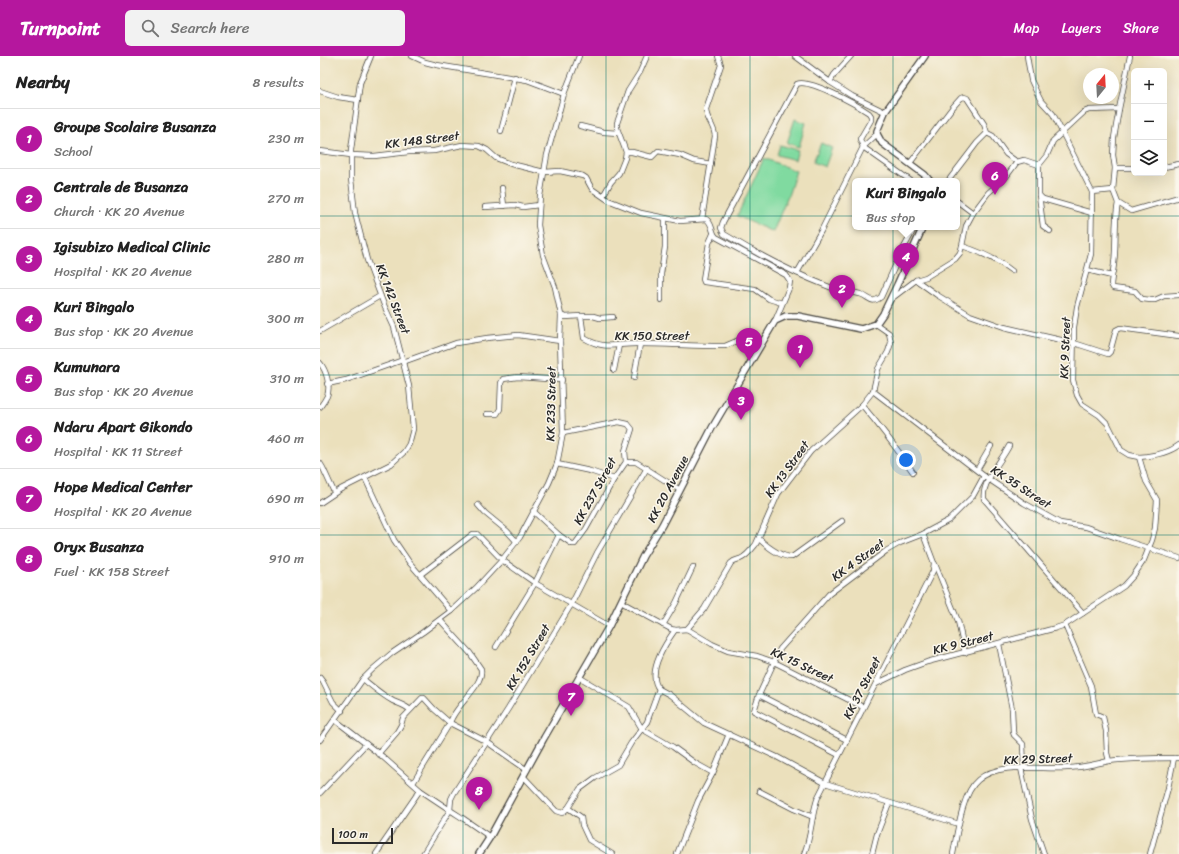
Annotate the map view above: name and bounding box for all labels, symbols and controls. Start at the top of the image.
search box [125,10,405,46]
text: Turnpoint [20,12,101,45]
text: Search here [171,15,250,41]
text: Map [1014,16,1039,41]
text: Layers [1061,16,1101,41]
text: Share [1123,16,1159,41]
icon: search [139,17,161,39]
text: Nearby [16,67,70,97]
north arrow [1083,68,1119,104]
map controls [1131,68,1167,176]
button: + [1131,68,1167,104]
text: 8 results [252,71,304,94]
button: − [1131,104,1167,140]
text: Groupe Scolaire Busanza [54,114,216,140]
street label: KK 148 Street [384,124,461,155]
text: 1 [26,127,32,150]
text: 230 m [268,127,304,150]
text: School [54,140,92,163]
button: layers [1131,140,1167,176]
pin: 6 [982,162,1008,195]
text: Centrale de Busanza [54,174,188,200]
popup [852,178,960,230]
text: Kuri Bingalo [866,180,946,206]
text: 2 [25,187,33,210]
text: 270 m [267,187,304,210]
text: Church · KK 20 Avenue [54,200,185,223]
text: Bus stop [866,206,915,229]
text: Igisubizo Medical Clinic [54,234,210,260]
pin: 4 [893,243,919,276]
text: 3 [25,247,33,270]
text: 280 m [267,247,304,270]
text: Hospital · KK 20 Avenue [54,260,192,283]
street label: KK 142 Street [369,260,417,339]
pin: 2 [829,275,855,308]
text: Kuri Bingalo [54,294,134,320]
text: 4 [25,307,33,330]
text: 300 m [267,307,304,330]
street label: KK 9 Street [1053,316,1077,379]
text: Bus stop · KK 20 Avenue [54,320,193,343]
street label: KK 150 Street [615,325,690,347]
pin: 5 [736,328,762,361]
pin: 1 [787,335,813,368]
text: Kumunara [54,354,120,380]
street label: KK 233 Street [539,365,563,442]
text: 5 [25,367,33,390]
text: 310 m [270,367,304,390]
text: Bus stop · KK 20 Avenue [54,380,193,403]
pin: 3 [728,387,754,420]
text: Ndaru Apart Gikondo [54,414,192,440]
text: 6 [25,427,33,450]
text: 460 m [267,427,304,450]
street label: KK 13 Street [759,435,816,502]
text: Hospital · KK 11 Street [54,440,182,463]
your location [896,450,916,470]
street label: KK 20 Avenue [641,451,695,527]
street label: KK 237 Street [567,452,623,529]
street label: KK 35 Street [986,459,1057,516]
text: Hope Medical Center [54,474,192,500]
text: 7 [25,487,33,510]
text: 690 m [267,487,304,510]
text: Hospital · KK 20 Avenue [54,500,192,523]
street label: KK 4 Street [826,532,891,587]
text: Oryx Busanza [54,534,144,560]
text: 8 [25,547,33,570]
text: 910 m [269,547,304,570]
text: Fuel · KK 158 Street [54,560,169,583]
street label: KK 152 Street [500,619,557,694]
street label: KK 9 Street [930,625,997,661]
street label: KK 15 Street [767,641,838,690]
street label: KK 37 Street [837,652,888,723]
pin: 7 [558,683,584,716]
street label: KK 29 Street [1003,747,1074,771]
pin: 8 [466,777,492,810]
text: 100 m [338,825,368,844]
scale bar [332,826,393,845]

